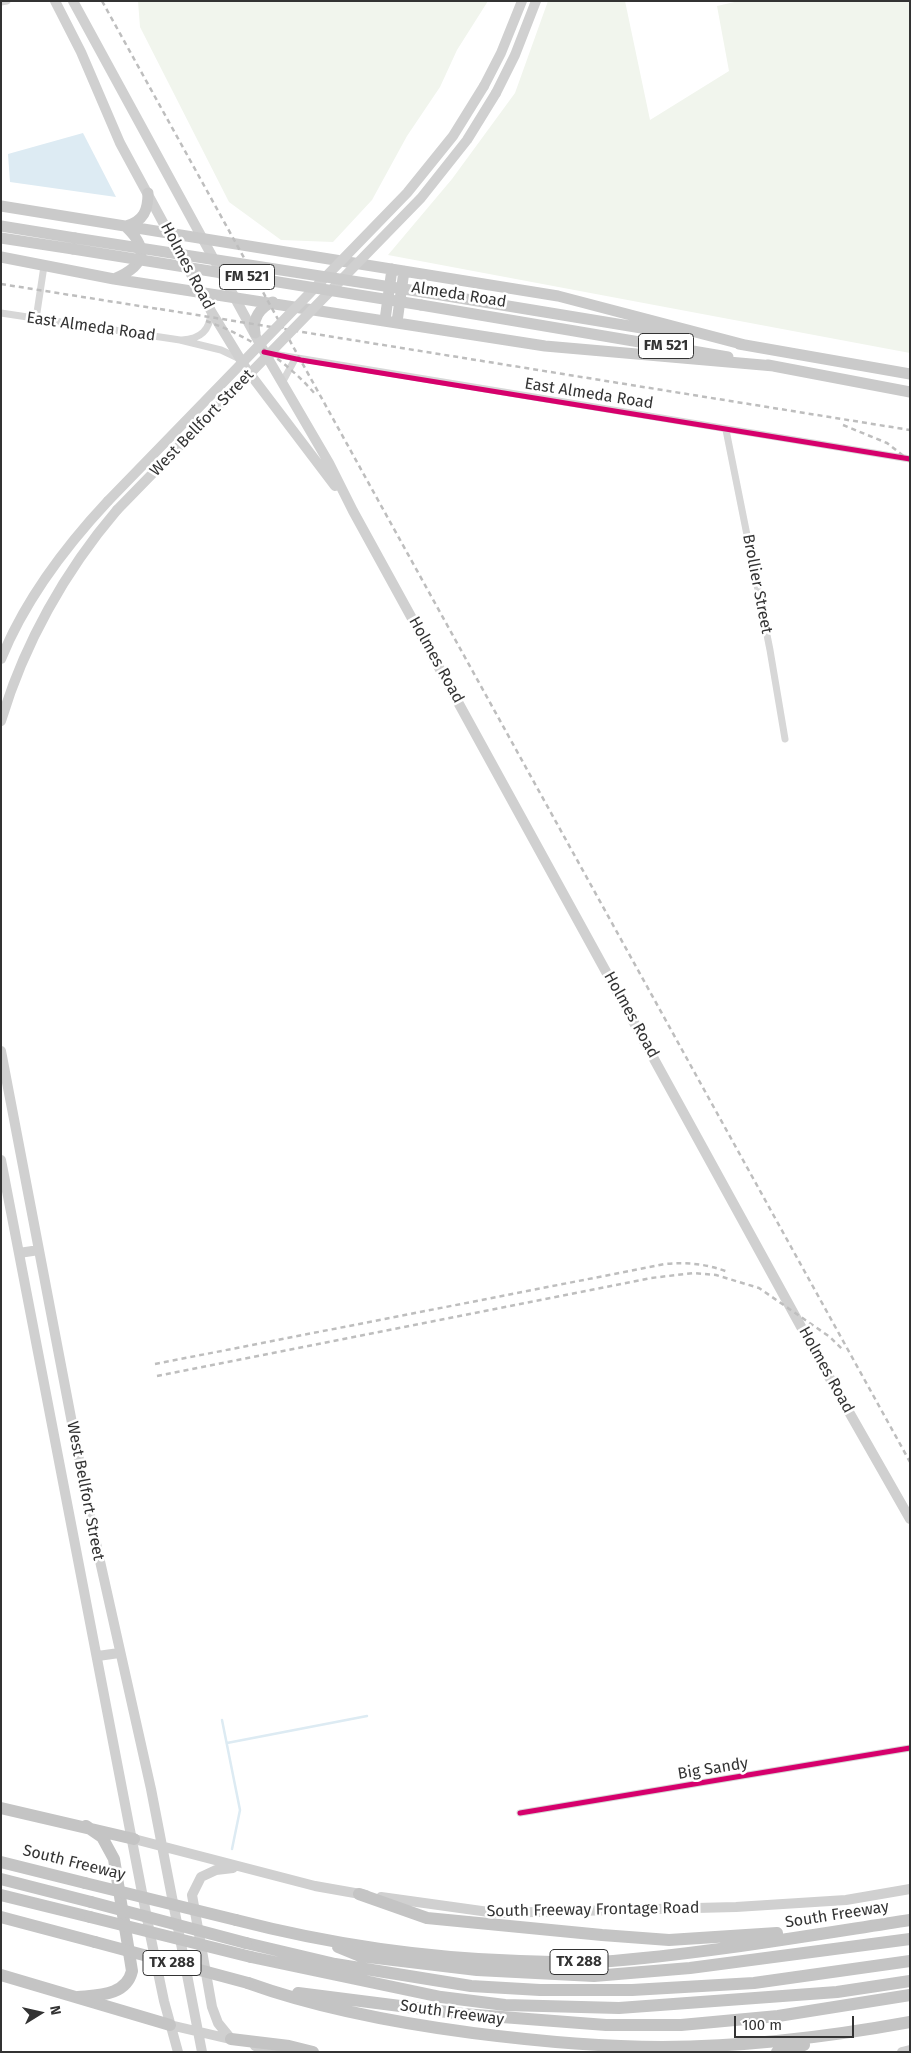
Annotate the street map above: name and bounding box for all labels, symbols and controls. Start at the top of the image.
street label: Holmes Road [156,219,218,313]
road number: FM 521 [220,264,274,290]
street label: Almeda Road [410,278,508,312]
street label: East Almeda Road [25,308,157,346]
road number: FM 521 [638,334,694,358]
street label: West Bellfort Street [146,366,258,480]
street label: East Almeda Road [523,374,655,414]
street label: Brollier Street [738,532,776,636]
street label: Holmes Road [404,613,468,707]
street label: Holmes Road [599,968,663,1062]
street label: Holmes Road [794,1323,858,1417]
street label: West Bellfort Street [62,1420,108,1562]
street label: Big Sandy [676,1754,750,1784]
street label: South Freeway [21,1841,127,1885]
street label: South Freeway [784,1897,890,1933]
street label: South Freeway Frontage Road [486,1899,700,1921]
road number: TX 288 [143,1950,201,1976]
road number: TX 288 [550,1950,608,1974]
north arrow [15,1988,65,2038]
street label: South Freeway [399,1996,505,2030]
text: N [46,2004,64,2016]
scale bar [736,2006,856,2038]
text: 100 m [742,2016,782,2034]

